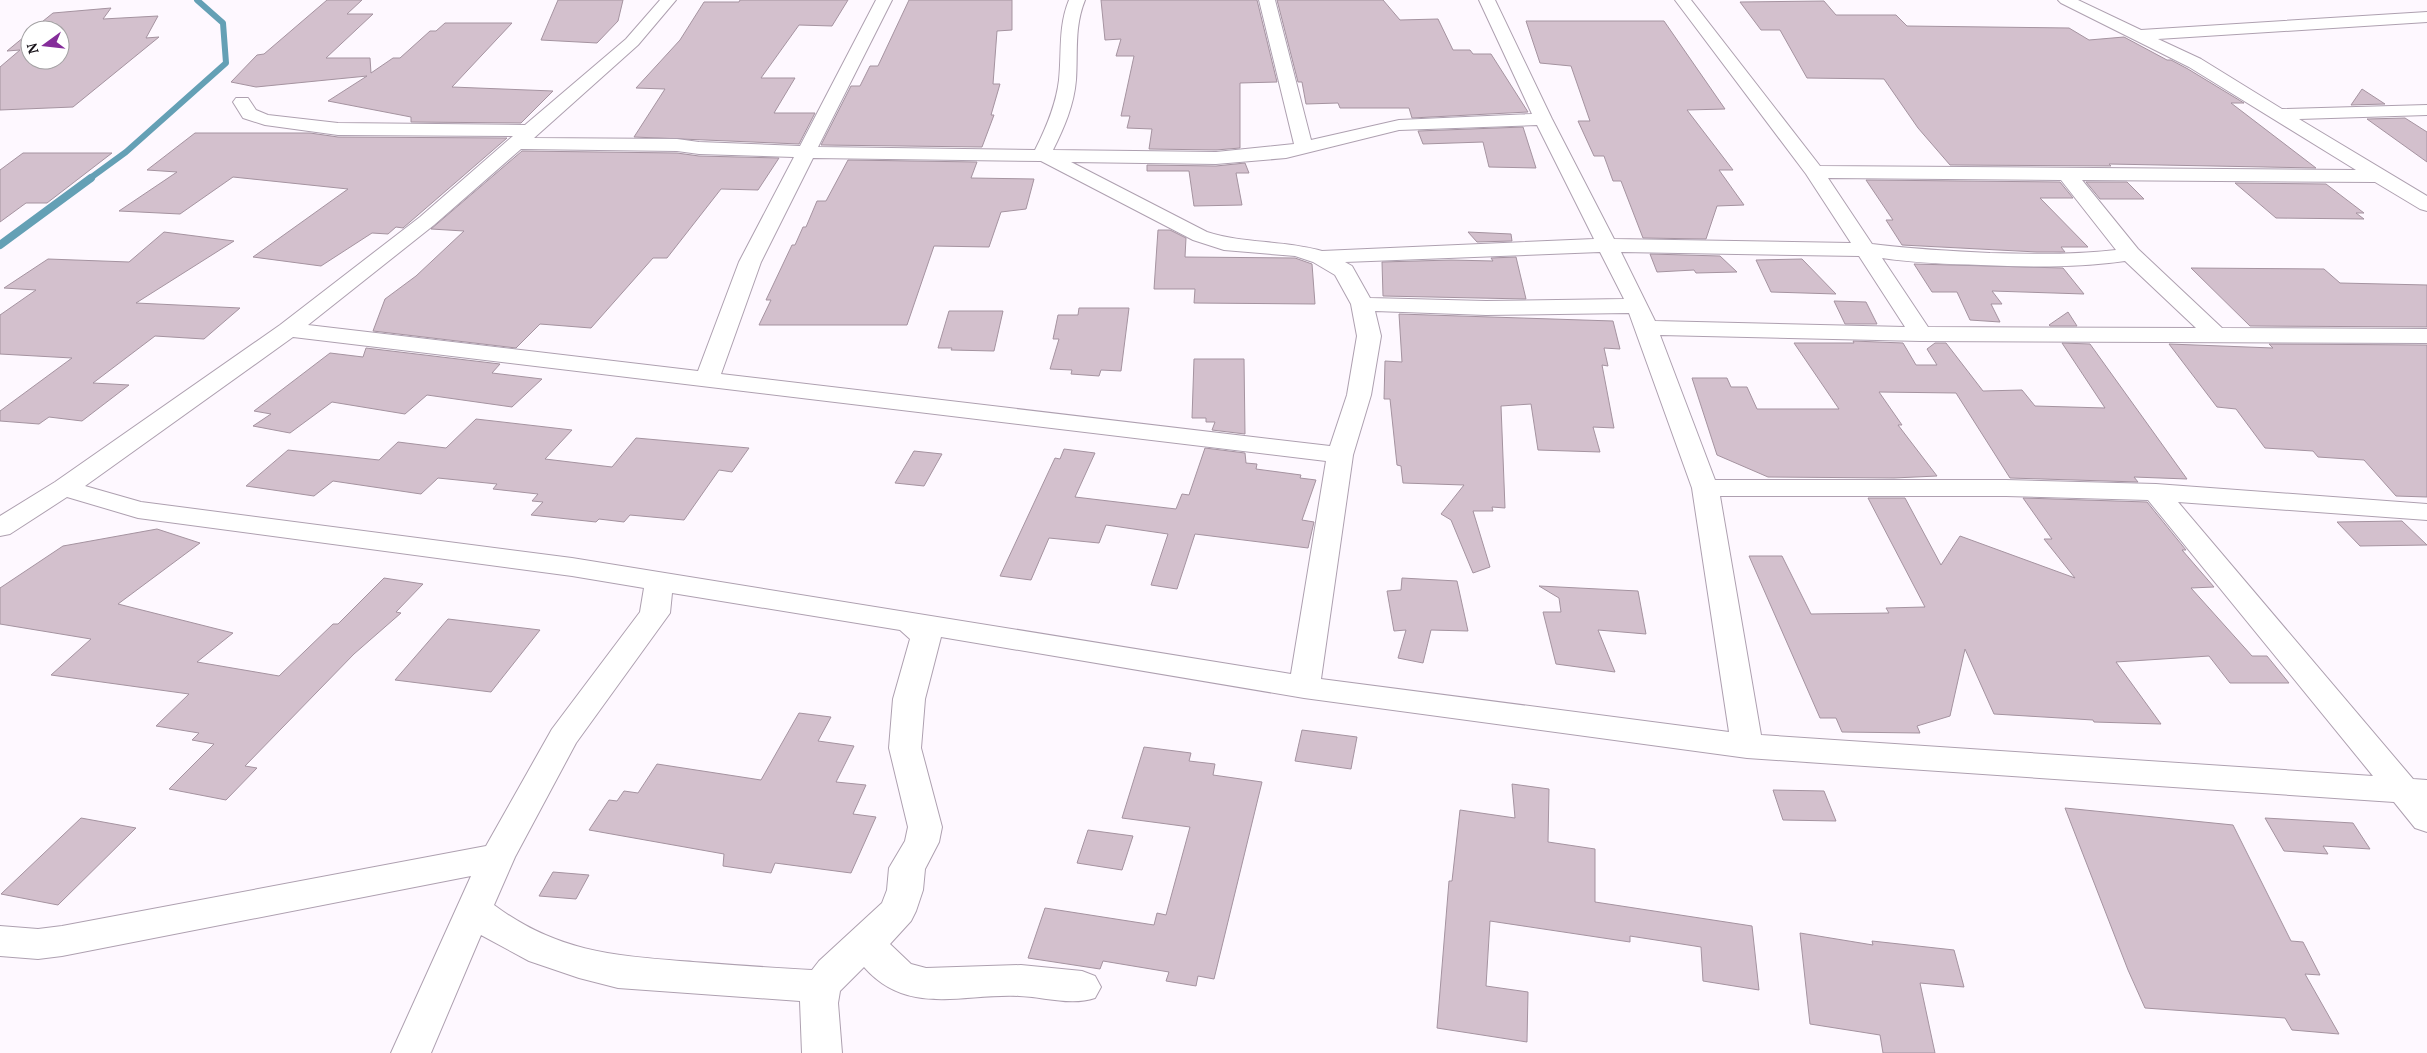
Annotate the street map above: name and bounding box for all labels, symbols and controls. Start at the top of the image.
north arrow [20,20,70,70]
text: N [21,41,43,56]

